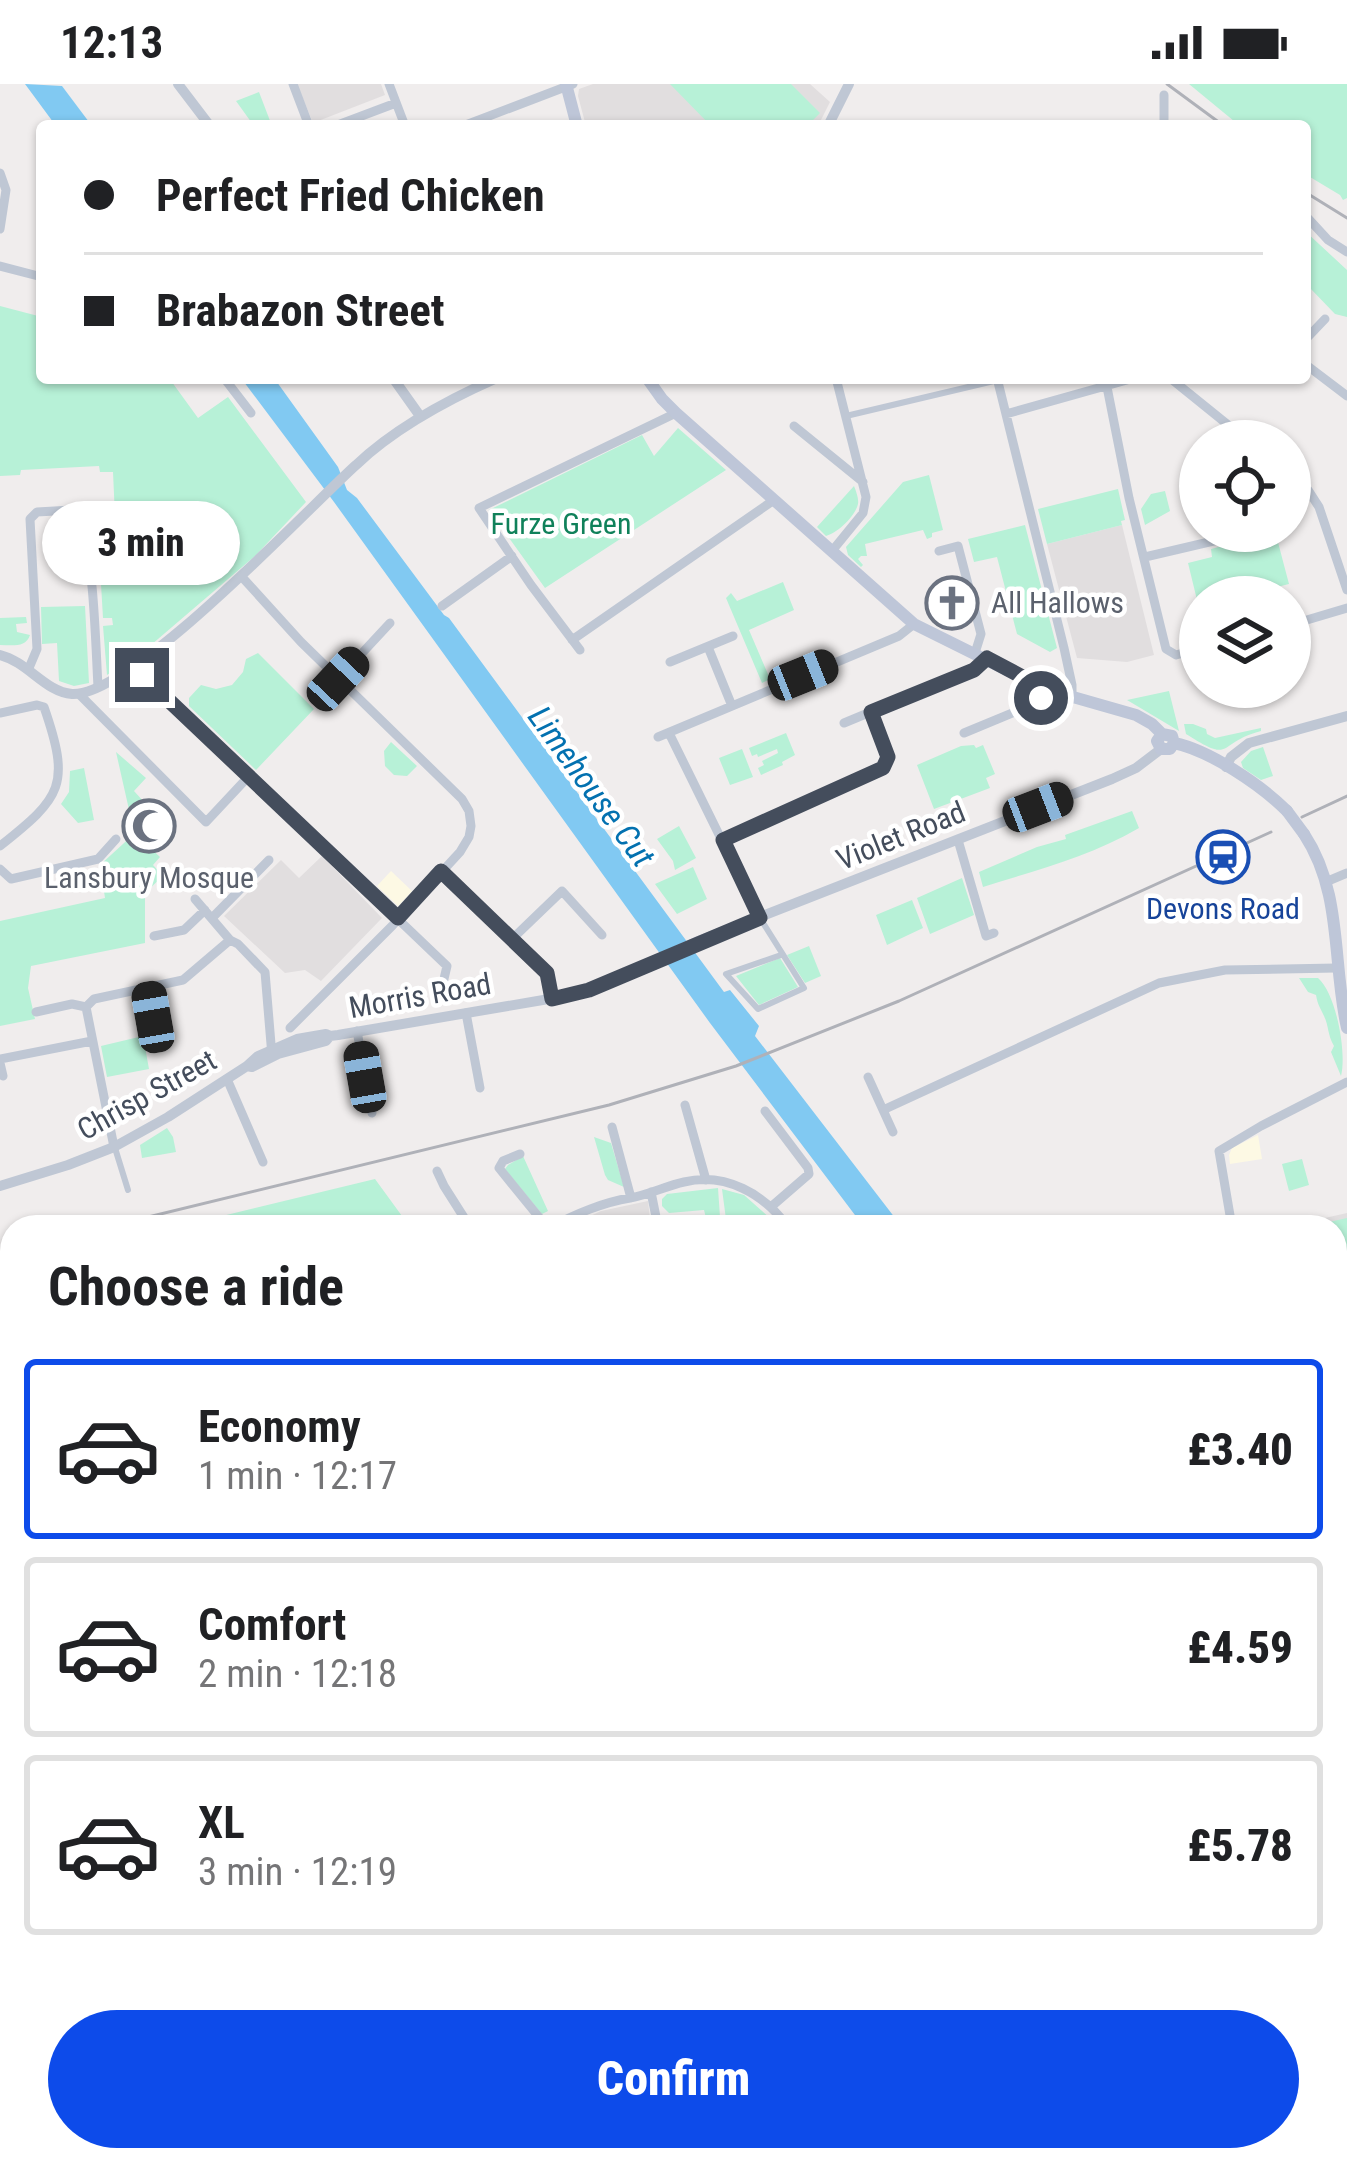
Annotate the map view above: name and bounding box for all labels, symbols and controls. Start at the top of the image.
text: 12:13 [60,16,163,69]
text: Perfect Fried Chicken [156,169,545,222]
text: Brabazon Street [156,284,445,337]
map controls [1179,420,1311,708]
button: locate [1179,420,1311,552]
callout: 3 min [43,501,241,585]
park label: Furze Green [491,506,631,541]
text: 3 min [98,520,184,566]
church icon: All Hallows [924,575,980,631]
button: layers [1179,576,1311,708]
place label: All Hallows [991,585,1124,620]
car [300,640,376,718]
car [763,645,843,705]
route end [115,648,169,702]
route start [1014,671,1068,725]
water label: Limehouse Cut [520,698,663,875]
car [998,777,1078,837]
street label: Violet Road [831,794,970,877]
mosque icon: Lansbury Mosque [121,798,177,854]
station icon: Devons Road [1195,829,1251,885]
place label: Lansbury Mosque [44,860,254,895]
place label: Devons Road [1146,891,1300,926]
street label: Morris Road [346,966,494,1025]
car [129,978,177,1056]
car [341,1038,389,1116]
street label: Chrisp Street [71,1042,222,1147]
text: Choose a ride [48,1255,344,1318]
icon: car [54,1395,162,1503]
text: Economy [198,1400,361,1453]
text: £3.40 [1187,1423,1293,1476]
text: 1 min · 12:17 [198,1453,397,1499]
icon: car [54,1593,162,1701]
text: Comfort [198,1598,346,1651]
text: £4.59 [1187,1621,1293,1674]
text: 2 min · 12:18 [198,1651,397,1697]
icon: car [54,1791,162,1899]
text: XL [198,1796,245,1849]
text: £5.78 [1187,1819,1293,1872]
text: 3 min · 12:19 [198,1849,397,1895]
button: Confirm [48,2010,1299,2148]

